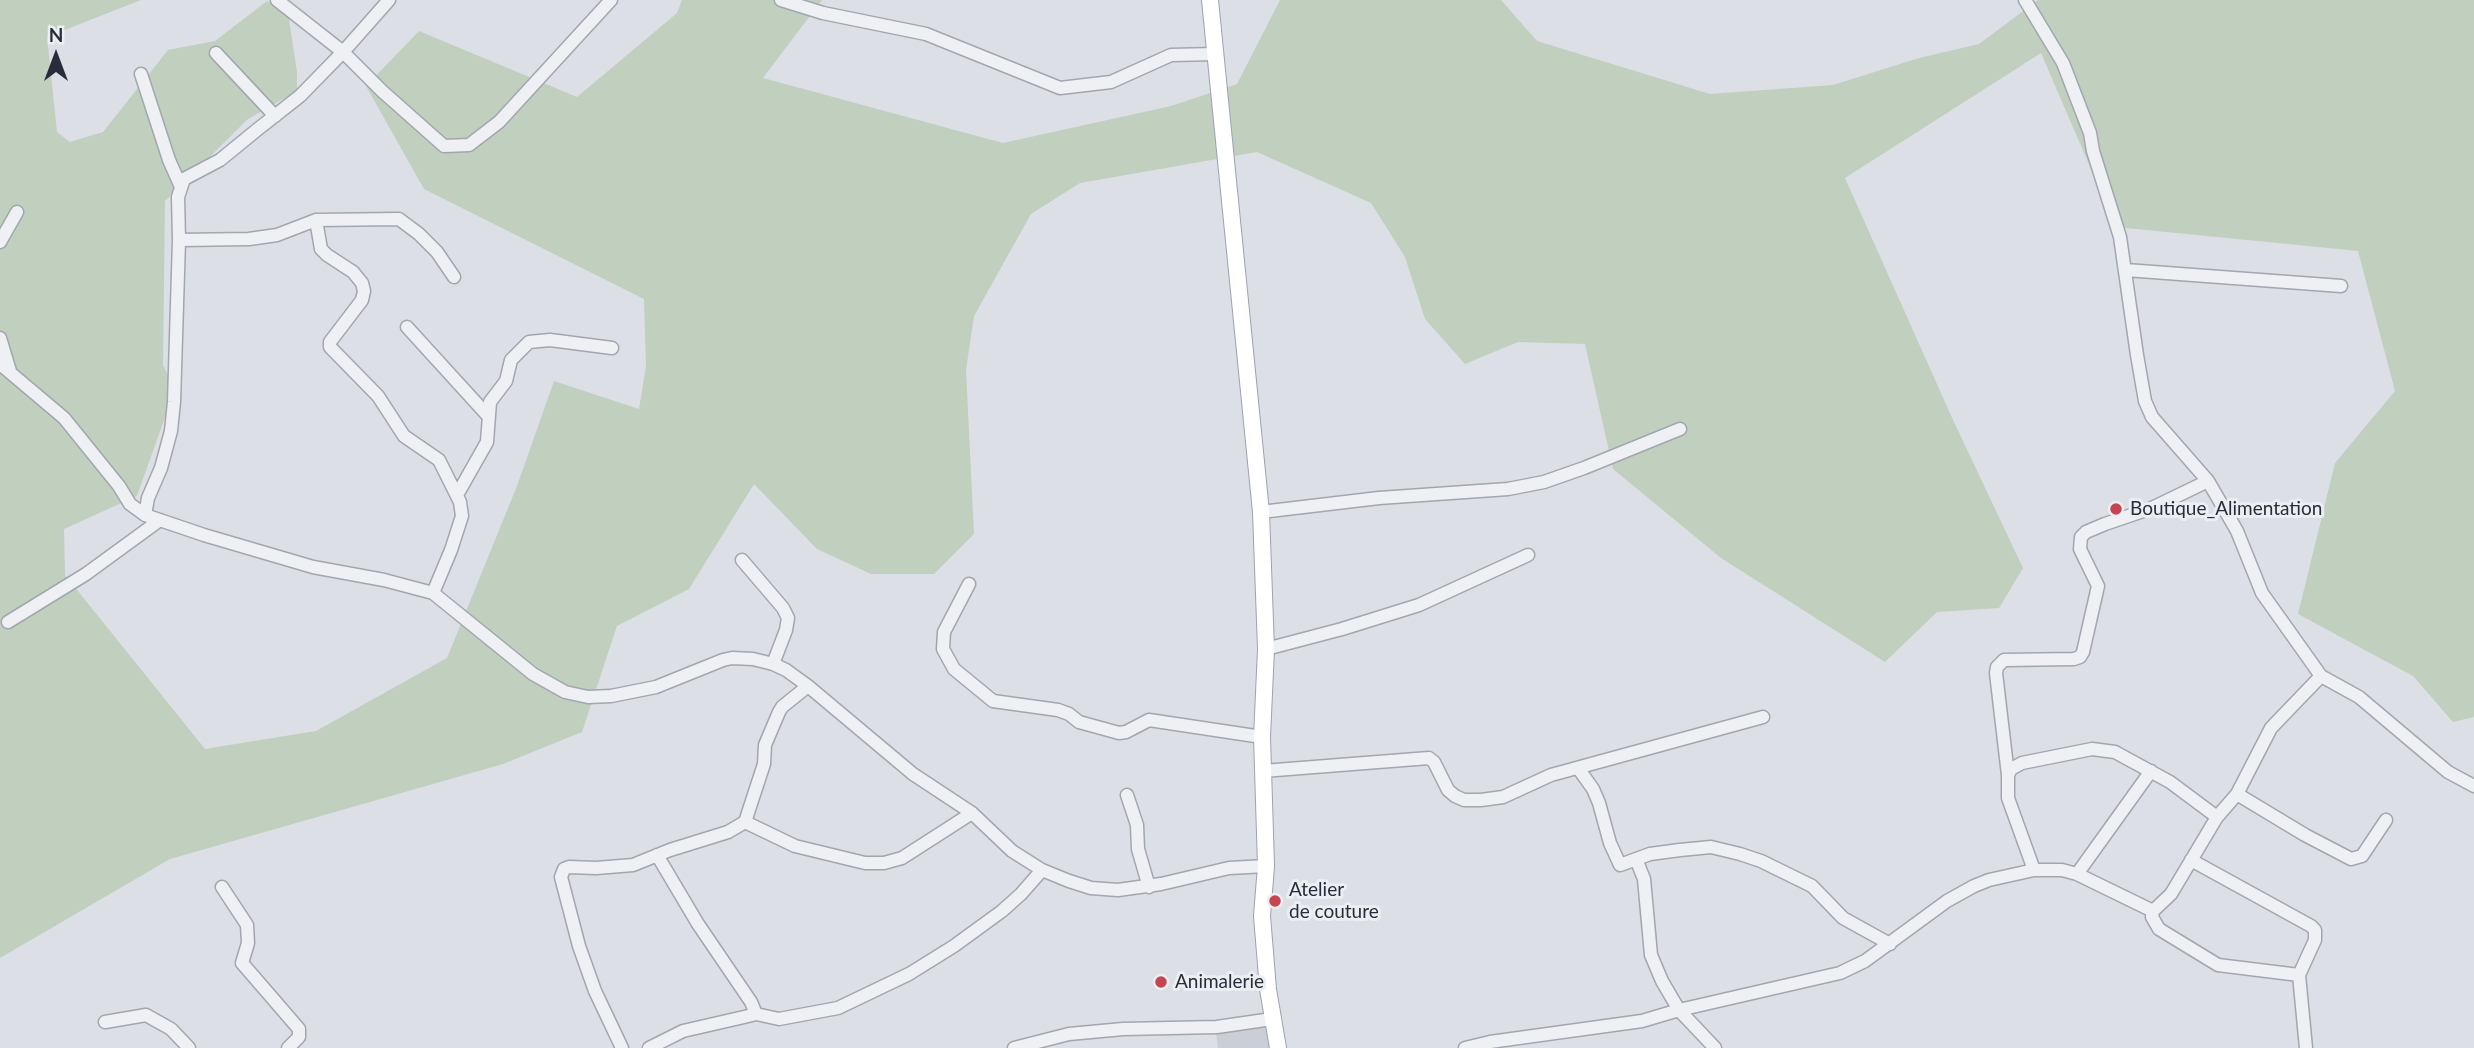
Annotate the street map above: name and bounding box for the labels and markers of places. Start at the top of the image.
place label: Boutique_Alimentation [2130,498,2322,520]
marker: Boutique_Alimentation [2108,501,2124,517]
place label: Atelier de couture [1289,879,1379,923]
marker: Atelier de couture [1267,893,1283,909]
place label: Animalerie [1175,971,1264,993]
marker: Animalerie [1153,974,1169,990]

